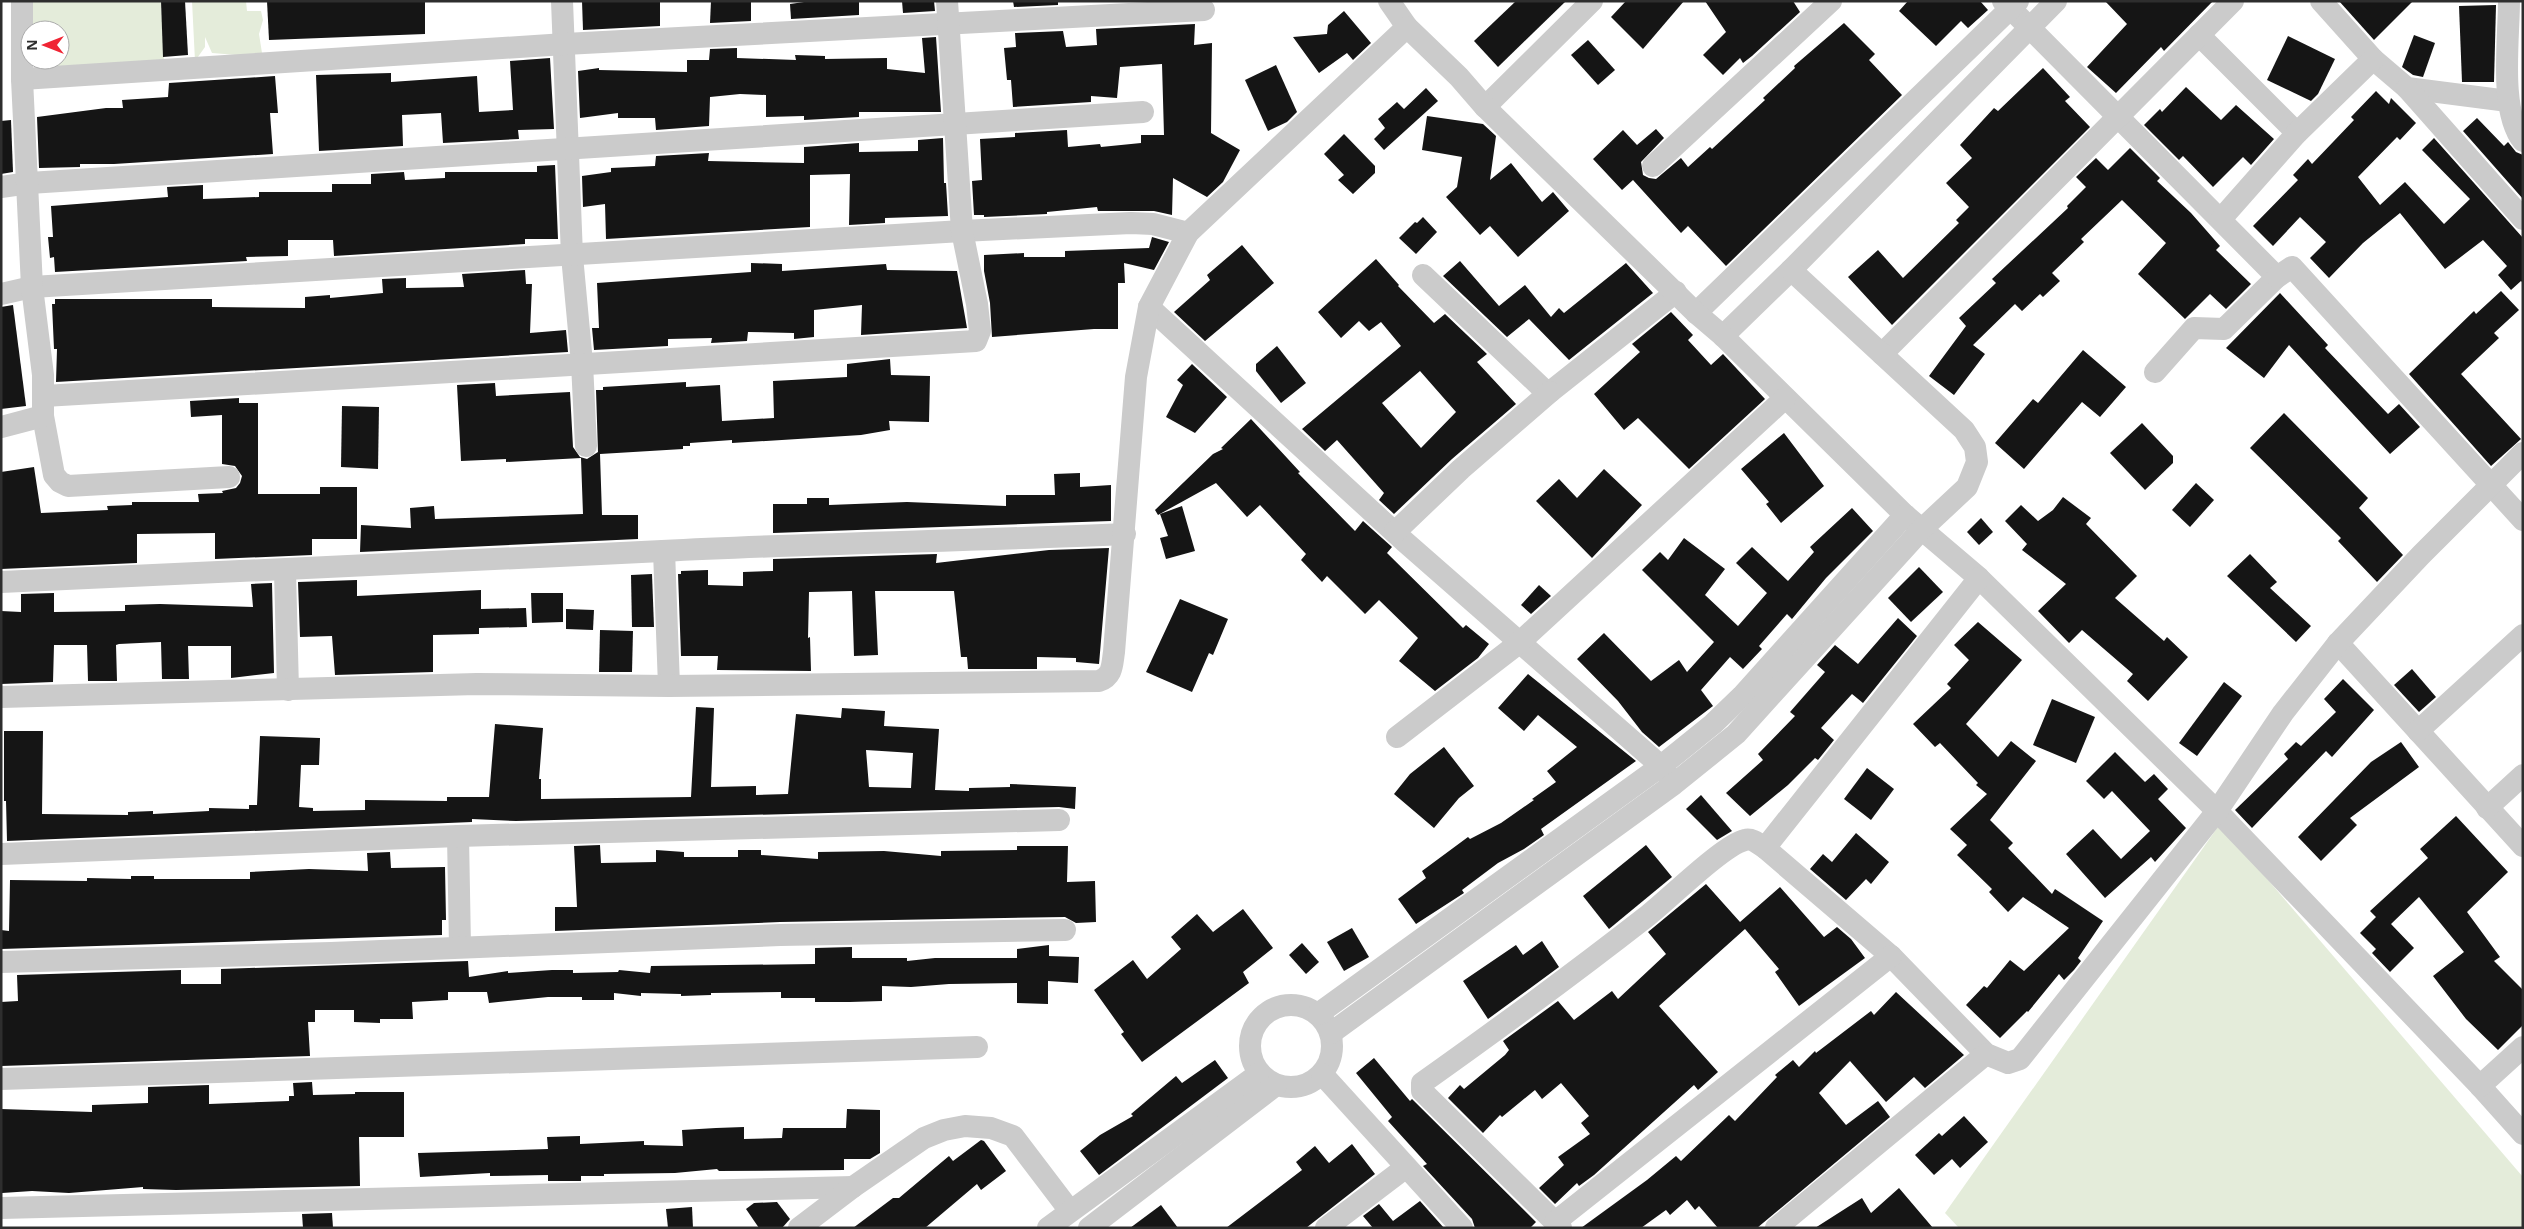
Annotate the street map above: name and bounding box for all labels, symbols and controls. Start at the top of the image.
north arrow [20,20,70,70]
text: N [22,39,41,51]

